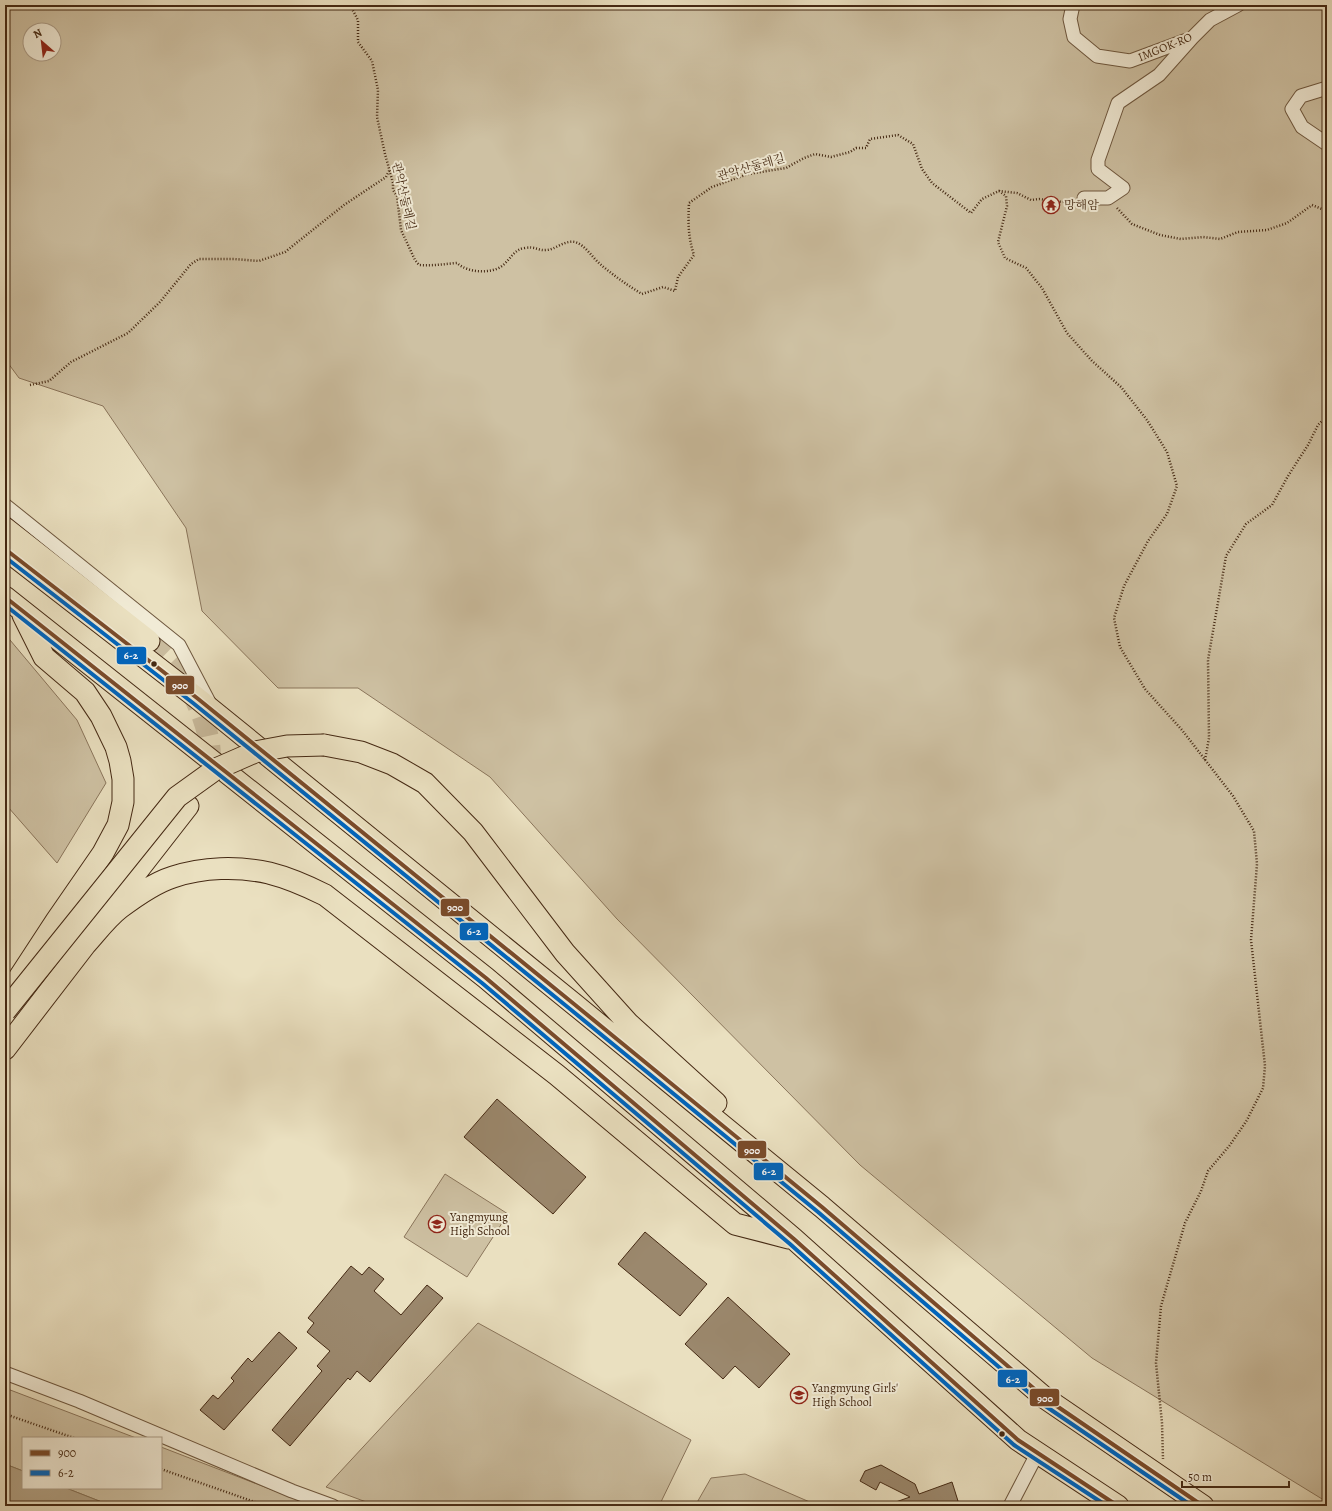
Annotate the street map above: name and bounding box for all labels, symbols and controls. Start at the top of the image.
north arrow [22,22,62,62]
text: N [30,25,45,42]
street label: IMGOK-RO [1135,29,1195,65]
street label: 관악산둘레길 [715,150,787,184]
street label: 관악산둘레길 [388,160,420,232]
temple icon: 망해암 [1041,195,1061,215]
place label: 망해암 [1064,197,1099,213]
line badge: 6-2 [116,646,147,665]
text: 6-2 [124,648,139,663]
unlabelled marker [149,659,159,669]
line badge: 900 [165,675,195,695]
text: 900 [172,678,189,693]
line badge: 900 [440,898,470,917]
text: 900 [447,900,464,915]
line badge: 6-2 [459,922,489,941]
text: 6-2 [467,924,482,939]
line badge: 900 [737,1140,767,1159]
text: 900 [744,1143,761,1158]
line badge: 6-2 [753,1162,784,1181]
text: 6-2 [762,1164,777,1179]
place label: Yangmyung High School [449,1209,510,1239]
school or university icon: Yangmyung High School [427,1214,447,1234]
line badge: 6-2 [997,1369,1028,1388]
text: 6-2 [1006,1372,1021,1387]
place label: Yangmyung Girls' High School [811,1380,898,1410]
school or university icon: Yangmyung Girls' High School [789,1385,809,1405]
line badge: 900 [1029,1388,1060,1407]
text: 900 [1037,1391,1054,1406]
unlabelled marker [997,1429,1007,1439]
legend [22,1437,162,1489]
text: 900 [58,1445,76,1461]
scale bar [1182,1463,1289,1489]
text: 6-2 [58,1465,74,1481]
text: 50 m [1188,1469,1212,1485]

